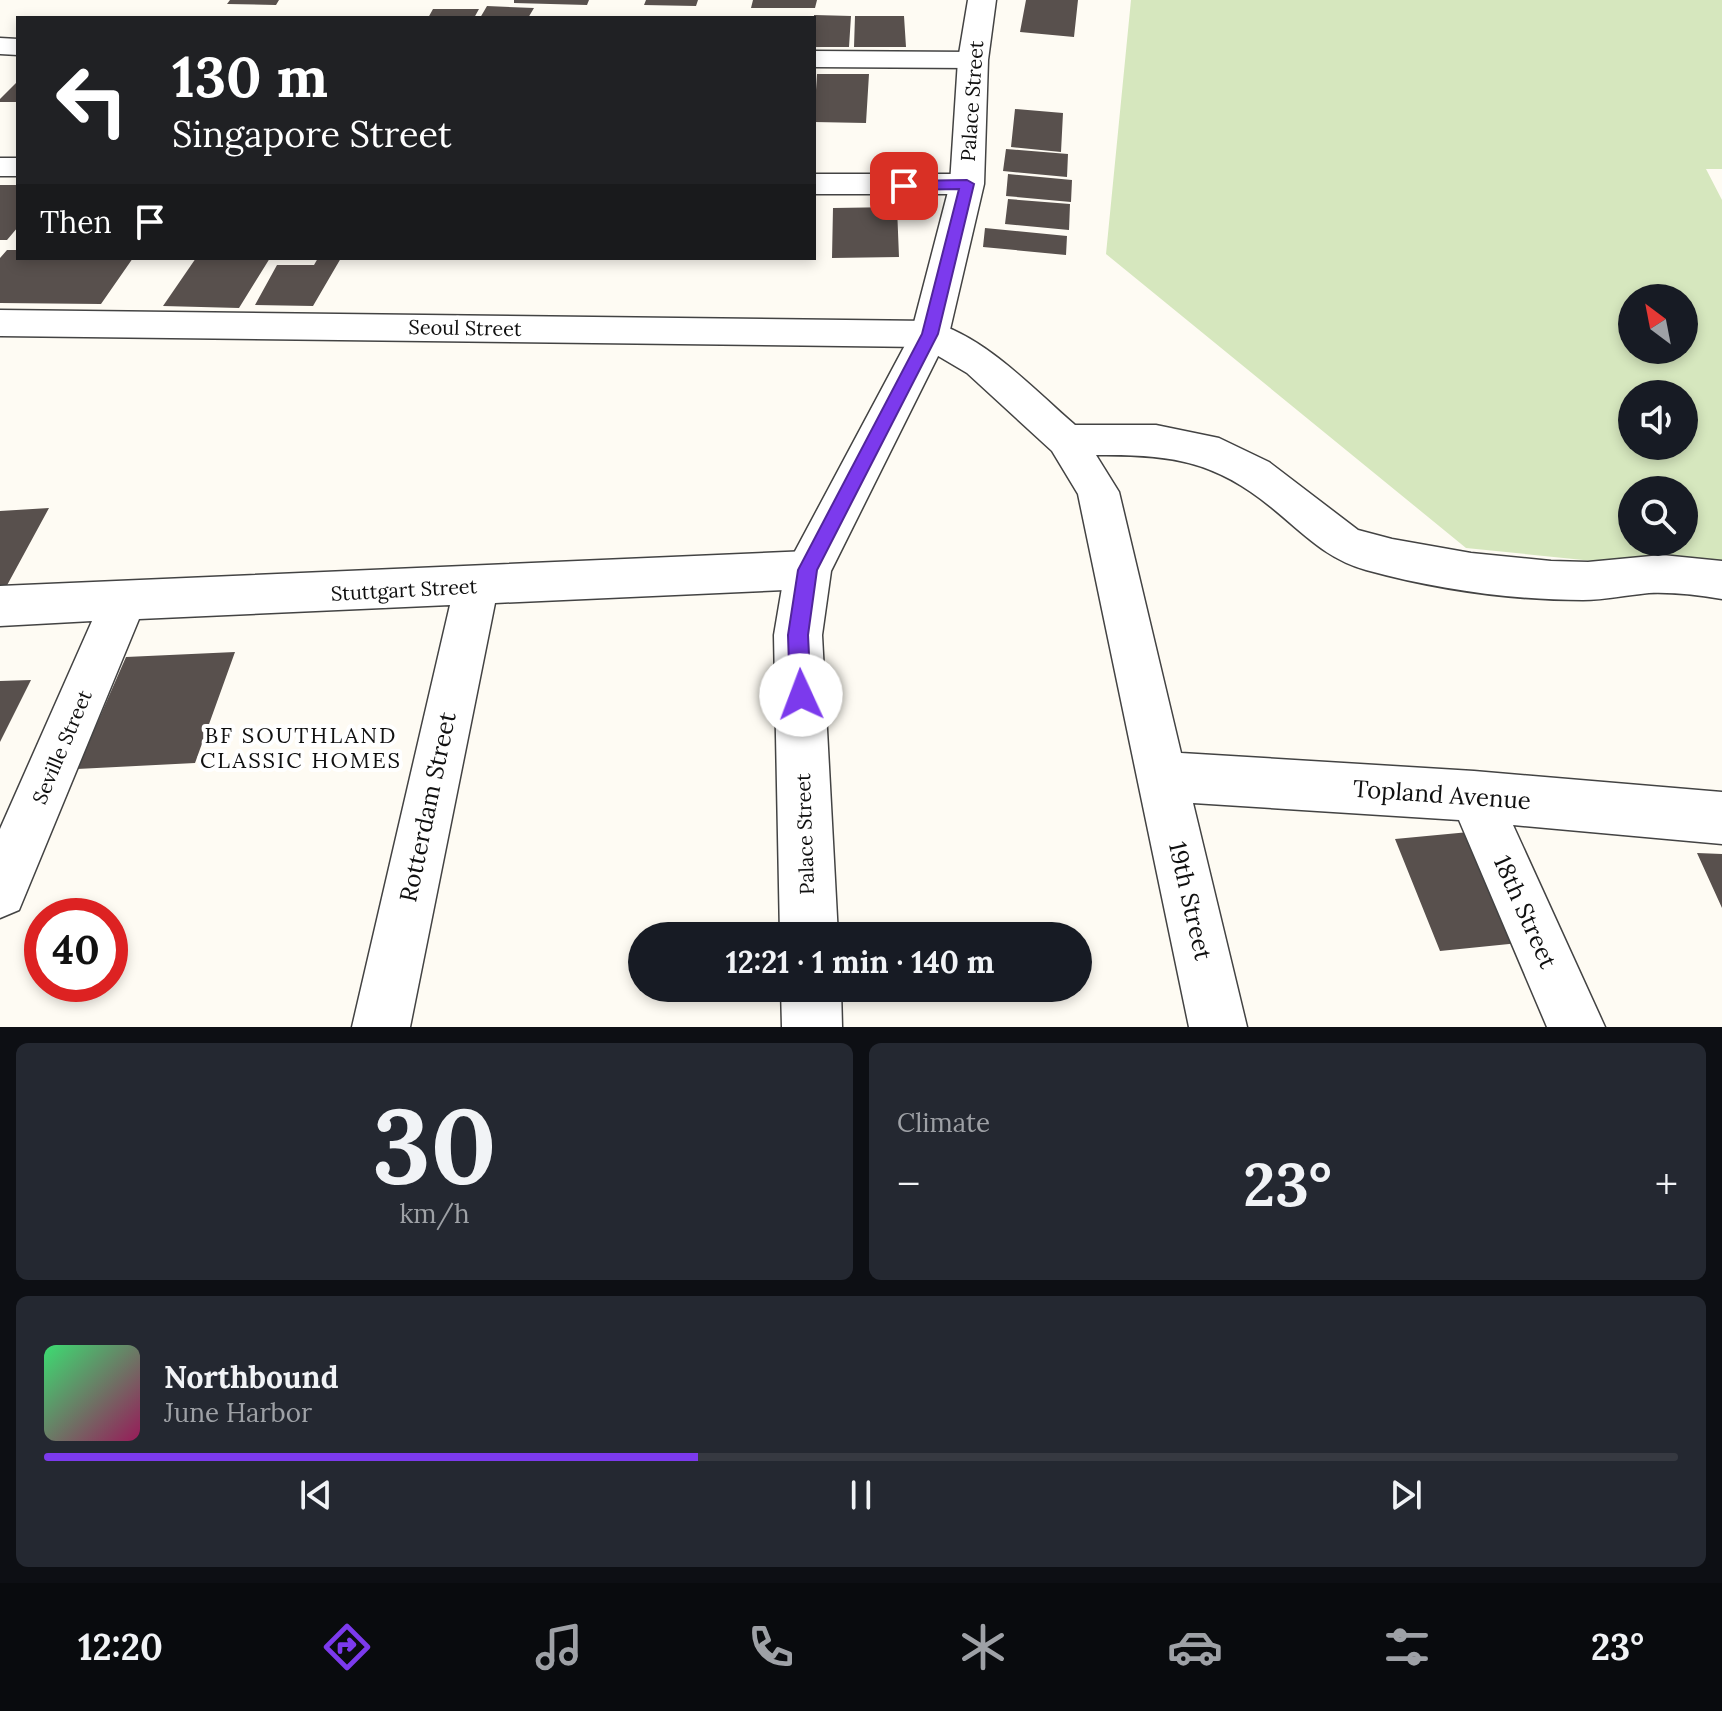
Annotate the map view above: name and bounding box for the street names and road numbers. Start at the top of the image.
street label: Palace Street [955,39,988,162]
street label: Seoul Street [408,314,522,341]
street label: Stuttgart Street [330,573,478,606]
street label: Seville Street [26,686,97,808]
street label: Rotterdam Street [392,708,463,905]
street label: Palace Street [790,773,819,895]
street label: Topland Avenue [1352,773,1532,816]
street label: 19th Street [1162,839,1219,964]
street label: 18th Street [1487,851,1564,974]

